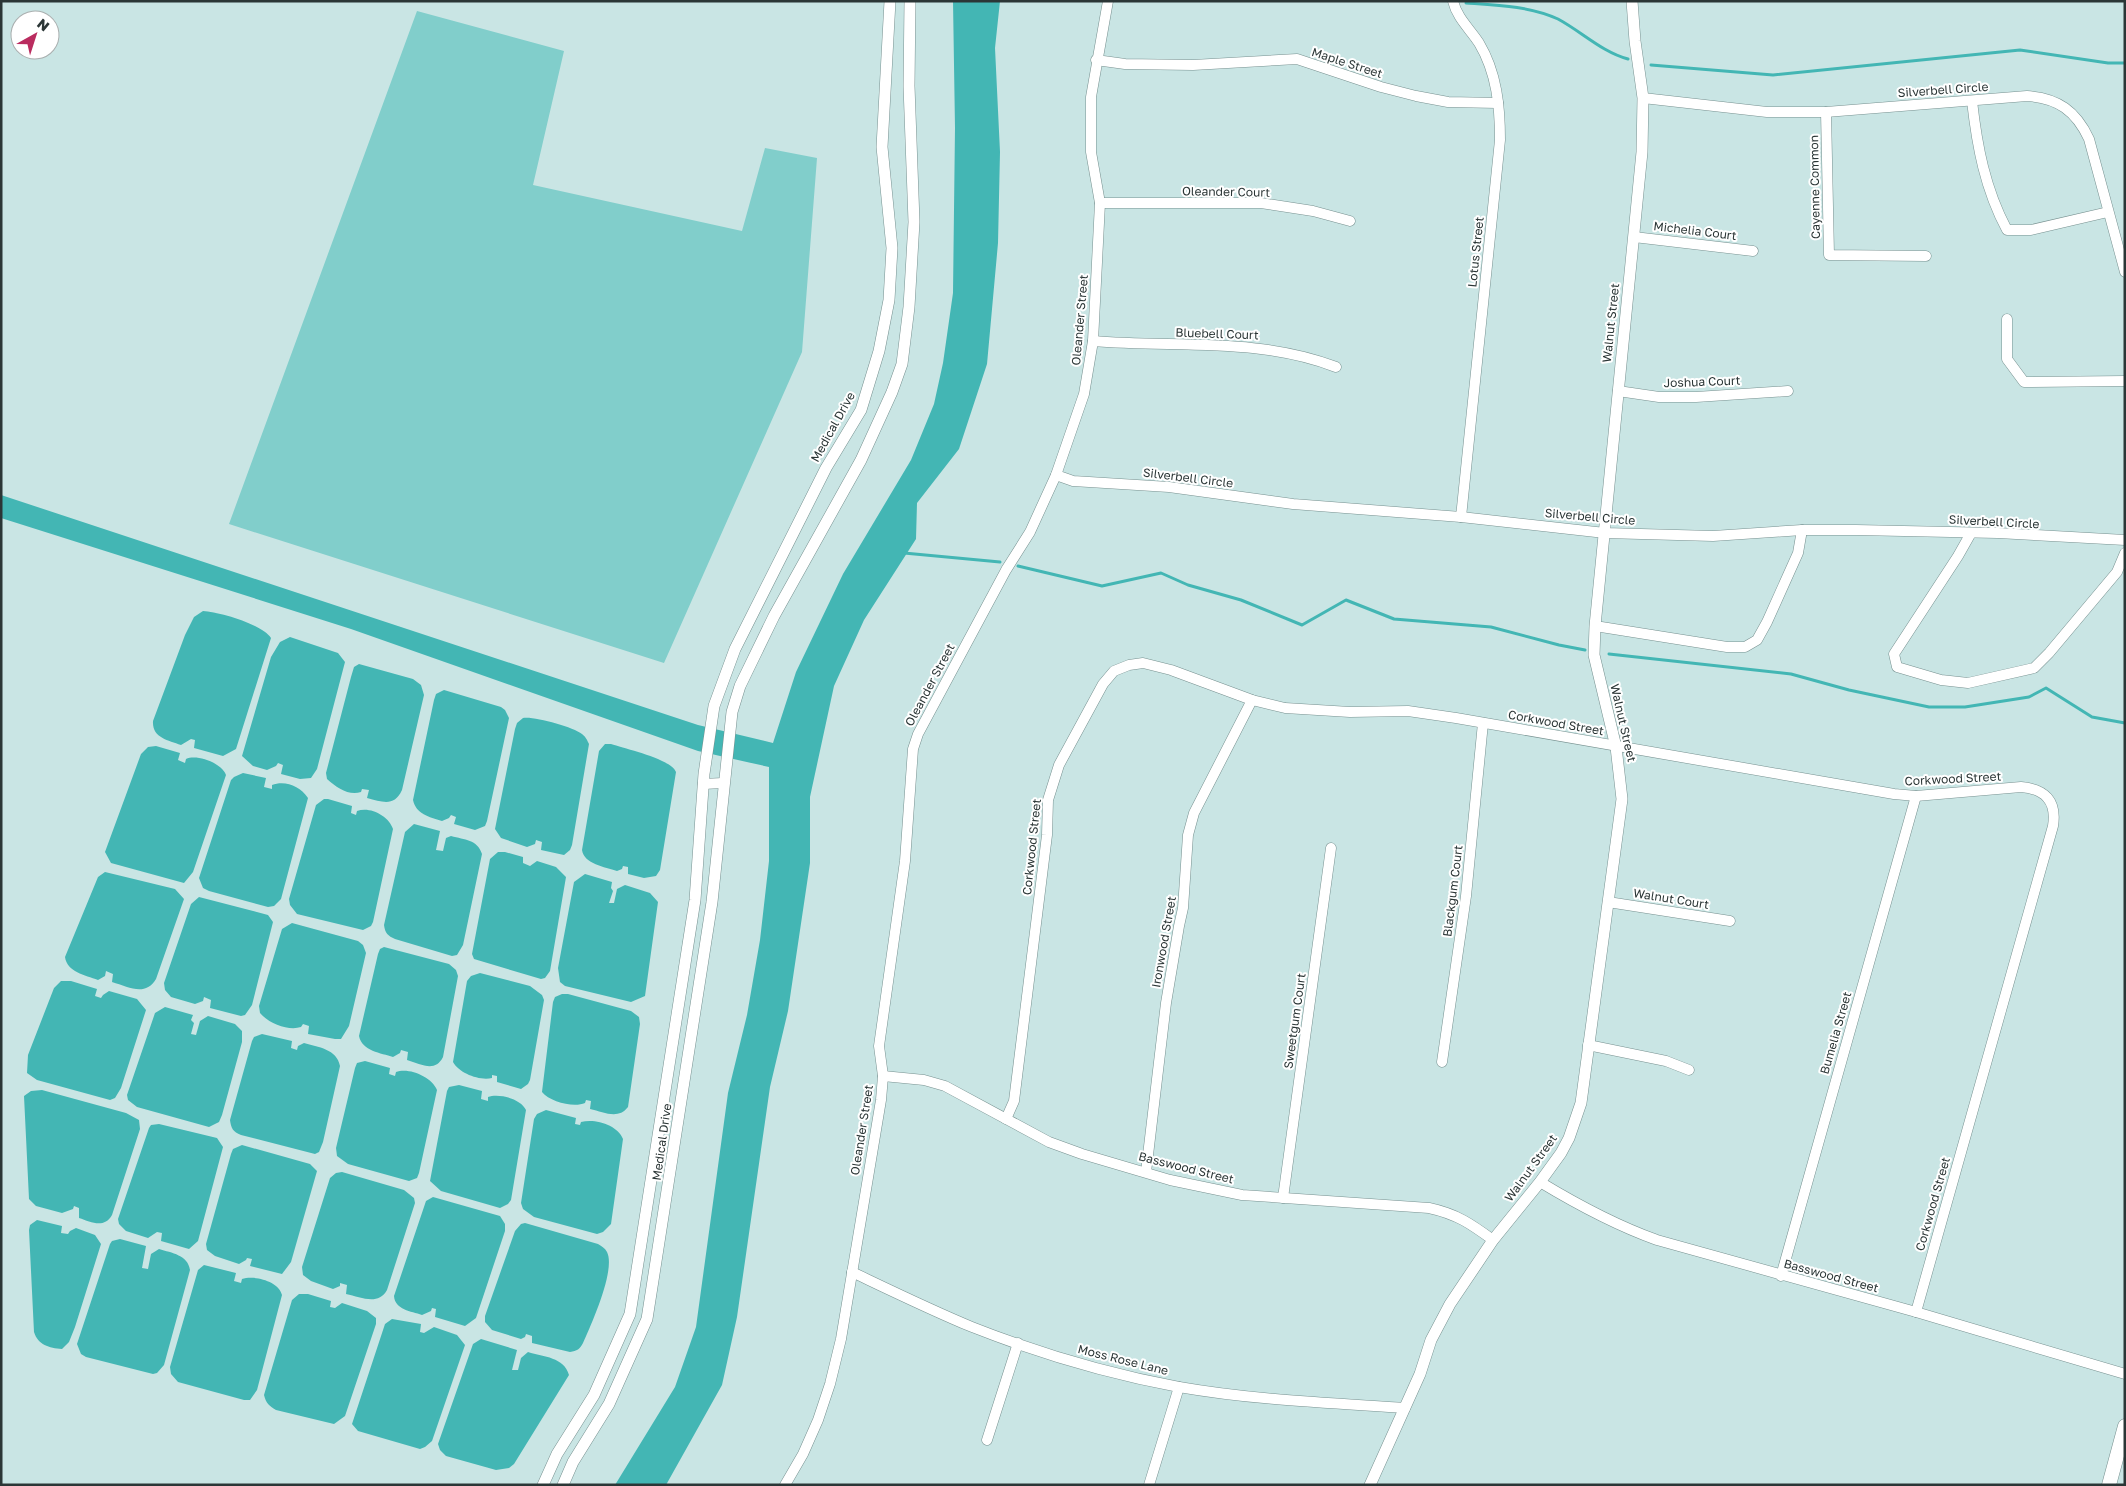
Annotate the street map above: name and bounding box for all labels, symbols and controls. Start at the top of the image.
north arrow [10,10,60,60]
text: N [34,15,53,34]
street label: Maple Street [1310,44,1385,81]
street label: Silverbell Circle [1897,79,1989,100]
street label: Cayenne Common [1806,135,1823,239]
street label: Oleander Court [1182,183,1270,200]
street label: Lotus Street [1464,216,1487,288]
street label: Michelia Court [1653,218,1738,243]
street label: Oleander Street [1068,274,1091,366]
street label: Walnut Street [1599,282,1622,363]
street label: Bluebell Court [1175,325,1259,342]
street label: Joshua Court [1663,373,1741,390]
street label: Medical Drive [807,389,858,464]
street label: Silverbell Circle [1142,465,1234,490]
street label: Silverbell Circle [1544,505,1636,528]
street label: Silverbell Circle [1948,512,2040,531]
street label: Oleander Street [902,641,958,729]
street label: Walnut Street [1607,682,1640,764]
street label: Corkwood Street [1507,707,1605,738]
street label: Corkwood Street [1904,768,2002,789]
street label: Corkwood Street [1019,798,1044,896]
street label: Blackgum Court [1439,844,1466,938]
street label: Walnut Court [1632,885,1710,912]
street label: Ironwood Street [1148,895,1179,989]
street label: Sweetgum Court [1280,972,1309,1070]
street label: Bumelia Street [1817,990,1855,1076]
street label: Oleander Street [847,1083,876,1176]
street label: Medical Drive [649,1102,674,1181]
street label: Walnut Street [1501,1131,1560,1204]
street label: Basswood Street [1137,1148,1235,1187]
street label: Corkwood Street [1912,1155,1953,1252]
street label: Basswood Street [1782,1256,1880,1295]
street label: Moss Rose Lane [1076,1341,1170,1378]

